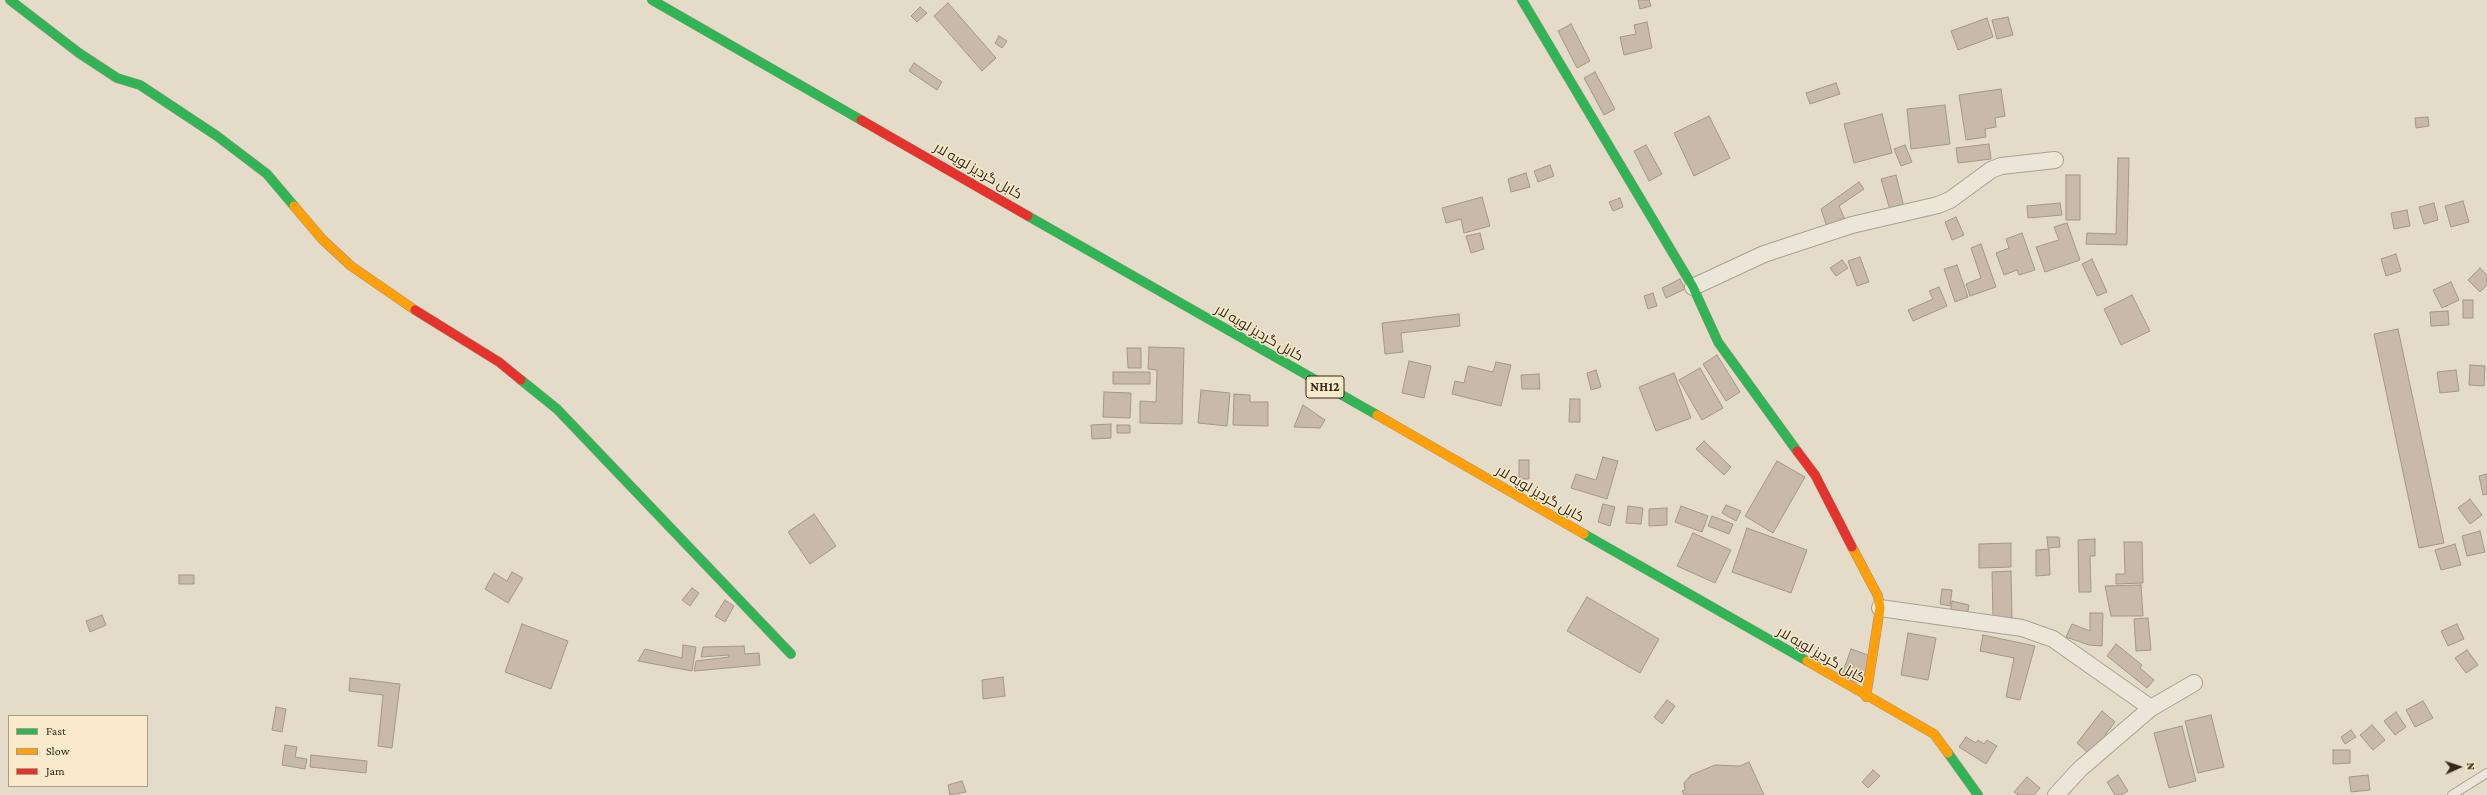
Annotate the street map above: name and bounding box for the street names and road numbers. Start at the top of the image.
street label: کابل گردیز لویه لار [931,139,1025,203]
street label: کابل گردیز لویه لار [1212,301,1306,365]
road number: NH12 [1306,376,1344,398]
street label: کابل گردیز لویه لار [1493,462,1587,526]
street label: کابل گردیز لویه لار [1774,623,1868,687]

